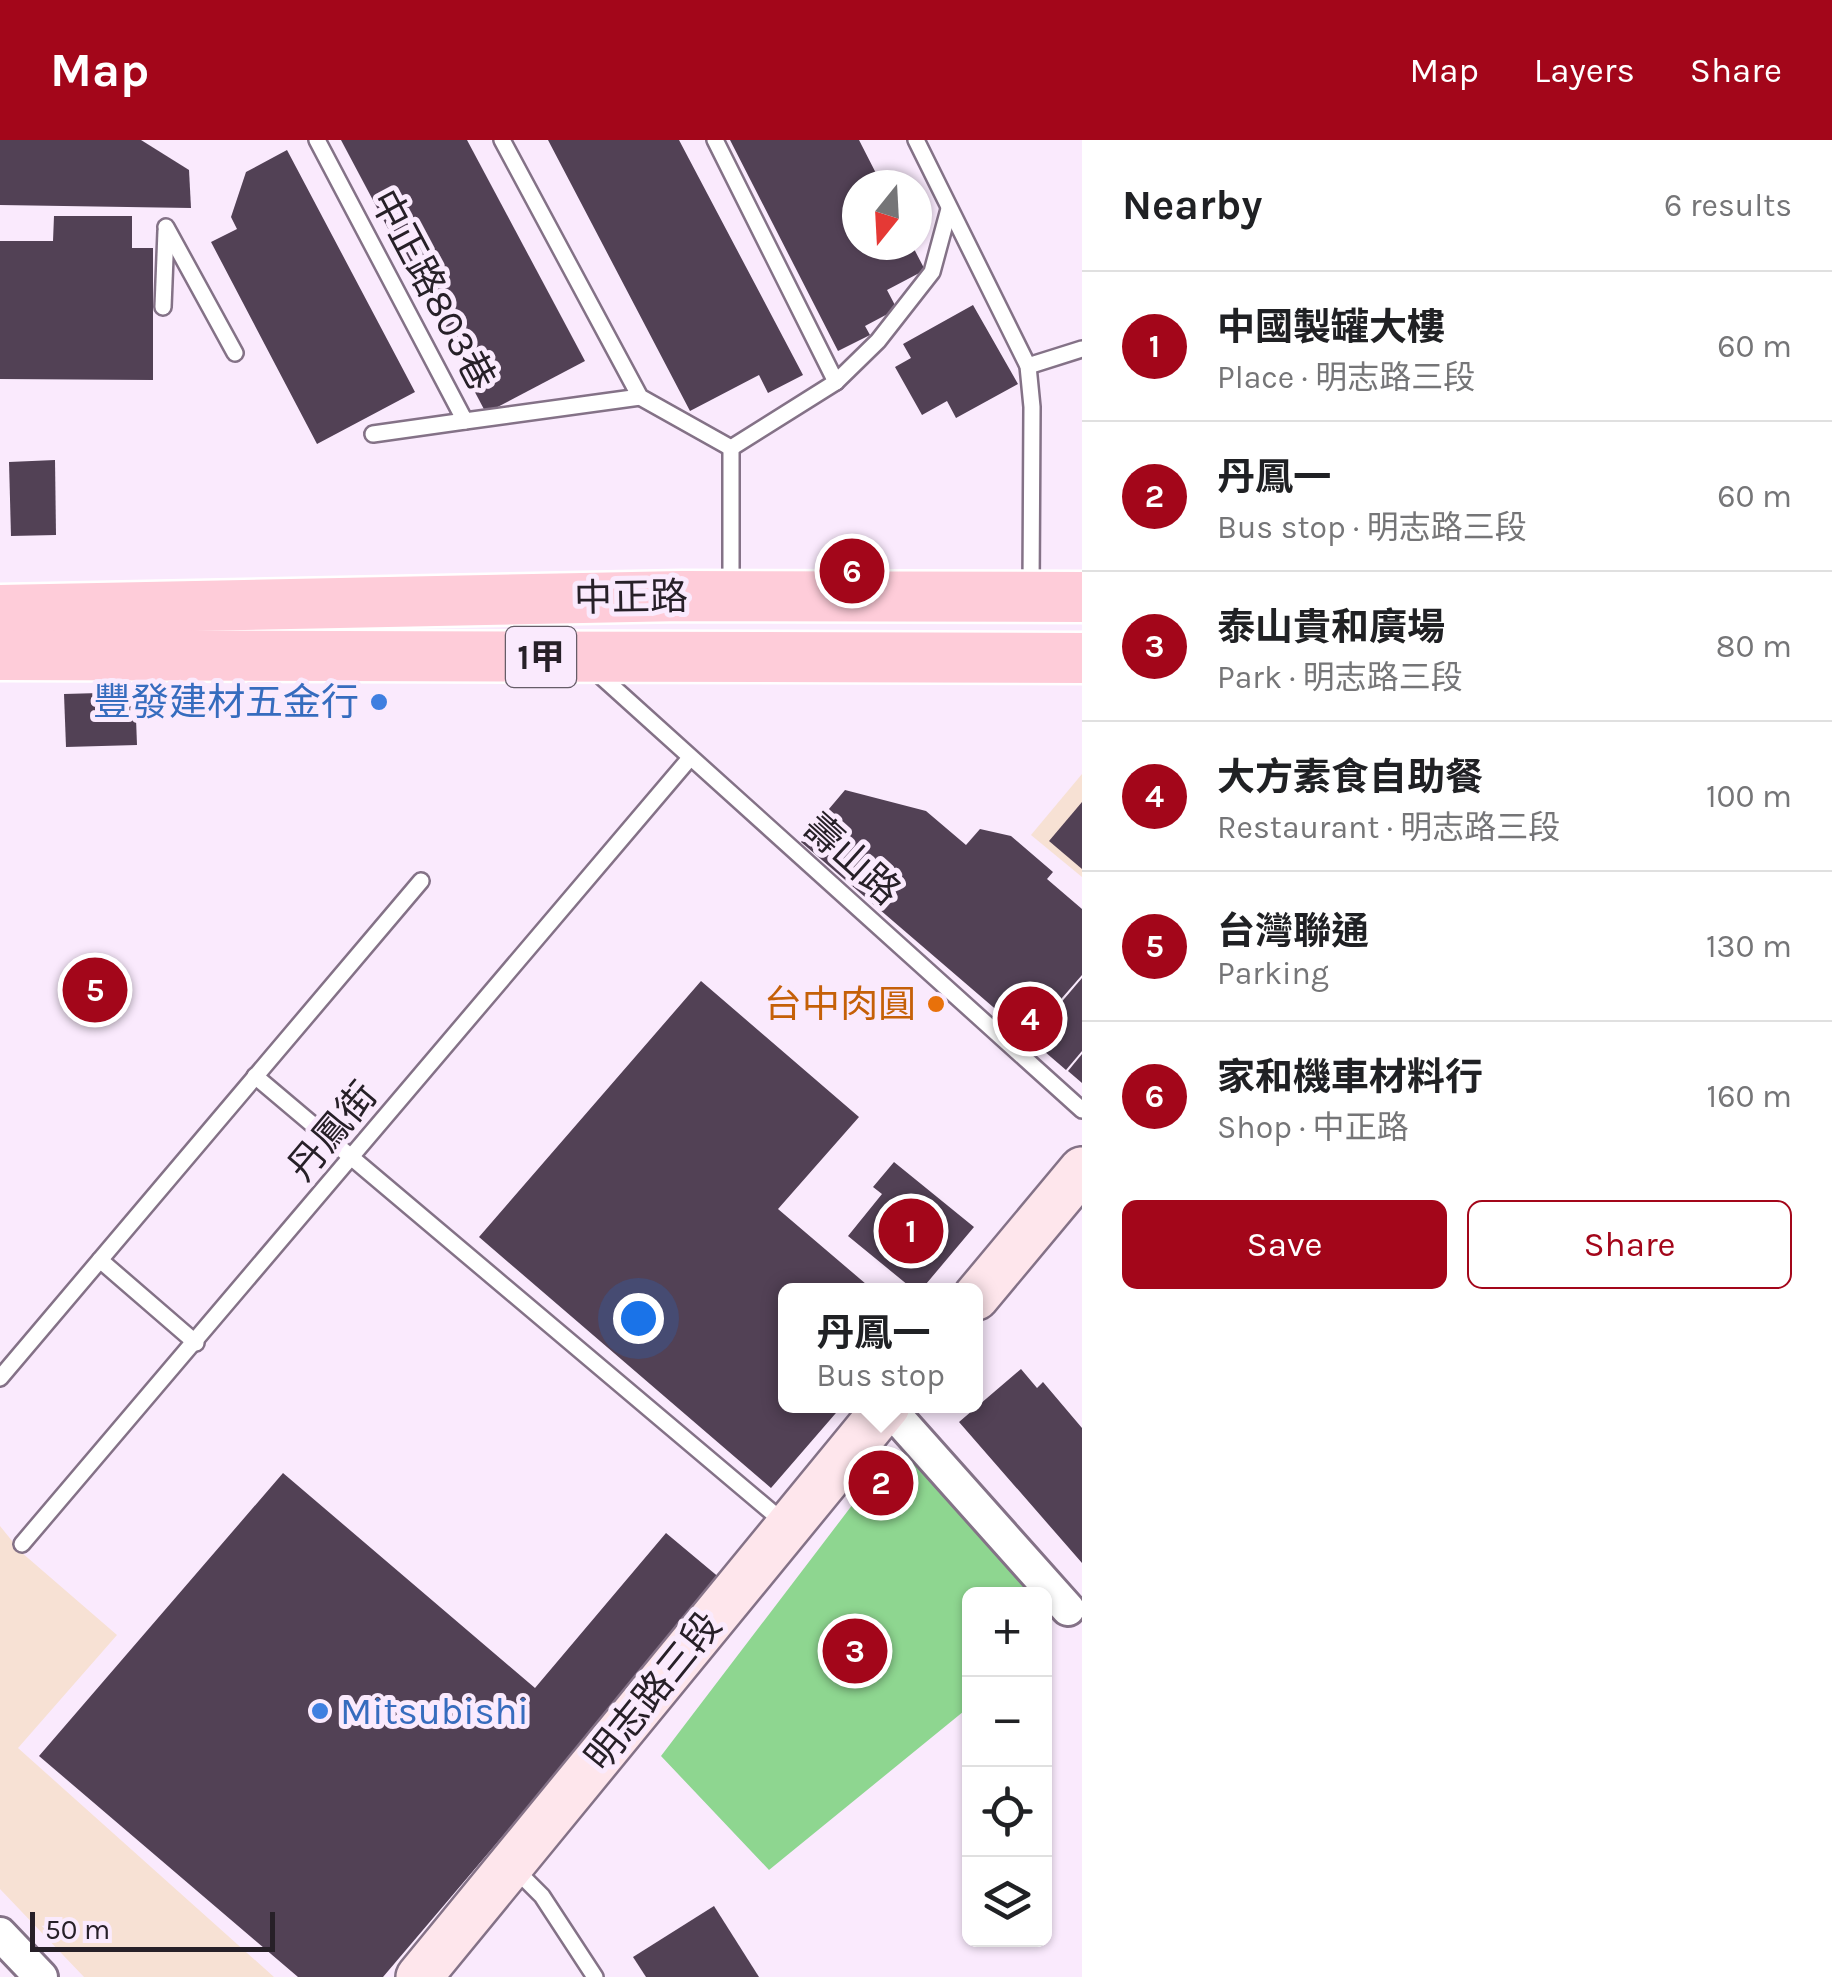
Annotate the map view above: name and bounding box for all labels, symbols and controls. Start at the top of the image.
text: Map [50,42,149,98]
text: Map [1409,50,1479,91]
text: Layers [1534,50,1635,91]
text: Share [1690,50,1782,91]
north arrow [842,170,932,260]
text: Nearby [1122,180,1262,230]
street label: 中正路803巷 [361,182,504,398]
text: 6 results [1664,187,1792,224]
text: 中國製罐大樓 [1217,305,1445,350]
text: 1 [1149,328,1160,365]
text: 60 m [1717,328,1792,365]
text: Place · 明志路三段 [1217,359,1475,396]
text: 丹鳳一 [1217,455,1331,500]
text: 2 [1145,478,1164,515]
text: 60 m [1717,478,1792,515]
text: Bus stop · 明志路三段 [1217,509,1527,546]
pin: 6 [820,534,884,608]
street label: 中正路 [574,574,688,621]
text: 泰山貴和廣場 [1217,605,1445,650]
road number: 1甲 [506,627,576,687]
text: 3 [1145,628,1164,665]
text: 80 m [1716,628,1792,665]
text: Park · 明志路三段 [1217,659,1463,696]
place label: 豐發建材五金行 [93,680,359,725]
marker: 豐發建材五金行 [368,691,390,713]
text: 大方素食自助餐 [1217,755,1483,800]
text: 4 [1145,778,1164,815]
text: 100 m [1706,778,1792,815]
street label: 壽山路 [794,805,909,914]
text: Restaurant · 明志路三段 [1217,809,1560,846]
text: 台灣聯通 [1217,909,1369,954]
text: 5 [1145,928,1164,965]
text: 130 m [1706,928,1792,965]
pin: 5 [62,952,128,1028]
text: Parking [1217,955,1329,992]
place label: 台中肉圓 [764,982,916,1027]
pin: 4 [998,982,1062,1056]
marker: 台中肉圓 [925,993,947,1015]
text: 家和機車材料行 [1217,1055,1483,1100]
street label: 丹鳳街 [279,1073,386,1189]
text: 6 [1145,1078,1164,1115]
text: 160 m [1707,1078,1792,1115]
text: Shop · 中正路 [1217,1109,1409,1146]
pin: 1 [878,1194,944,1268]
button: Save [1122,1200,1447,1289]
button: Share [1467,1200,1792,1289]
popup [778,1283,983,1413]
your location [613,1293,664,1344]
text: 丹鳳一 [816,1311,930,1356]
text: Bus stop [816,1357,945,1394]
pin: 2 [848,1446,914,1520]
map controls [962,1587,1052,1947]
button: + [962,1587,1052,1677]
street label: 明志路三段 [576,1603,731,1779]
pin: 3 [822,1614,888,1688]
button: − [962,1677,1052,1767]
place label: Mitsubishi [340,1689,529,1734]
marker: Mitsubishi [309,1700,331,1722]
button: locate [962,1767,1052,1857]
button: layers [962,1857,1052,1947]
scale bar [30,1907,275,1952]
text: 50 m [45,1913,110,1946]

